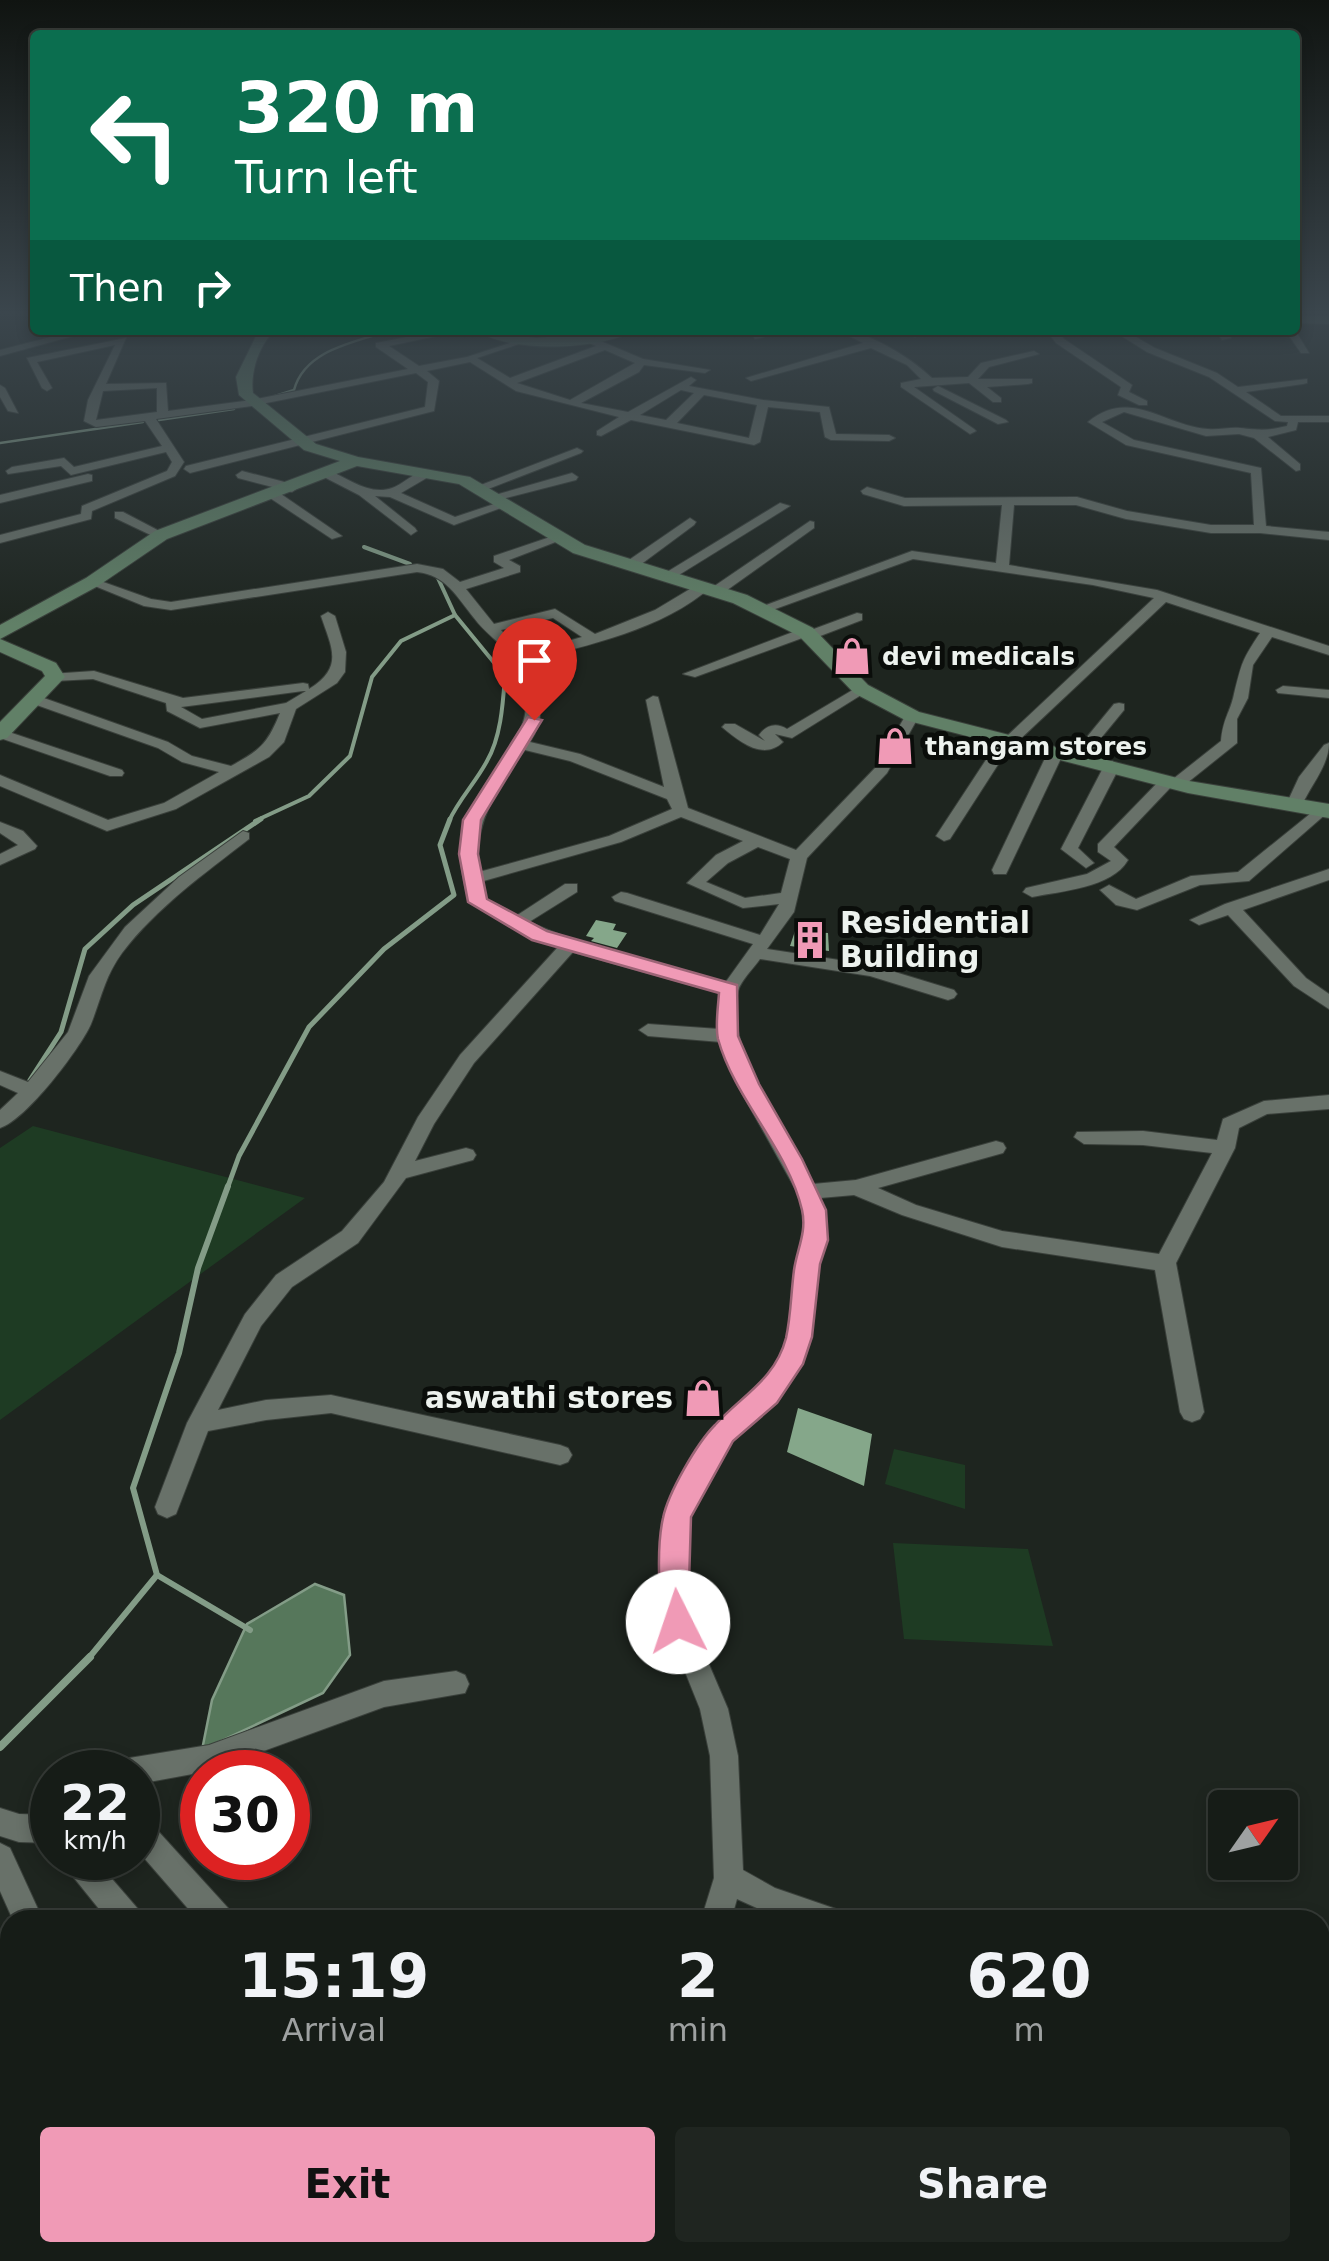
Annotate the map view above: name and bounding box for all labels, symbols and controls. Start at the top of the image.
text: 320 m [235,67,478,149]
icon: left [70,70,200,200]
text: Turn left [235,151,418,204]
icon: right [185,260,240,315]
text: Then [70,266,165,310]
pin [492,618,577,721]
icon: arrive [507,633,562,688]
shop icon: devi medicals [831,635,873,677]
place label: devi medicals [882,642,1075,671]
shop icon: thangam stores [874,725,916,767]
place label: thangam stores [925,732,1147,761]
place label: Residential Building [840,905,1030,974]
building icon: Residential Building [789,919,831,961]
shop icon: aswathi stores [682,1377,724,1419]
place label: aswathi stores [425,1380,673,1415]
position arrow [626,1570,730,1674]
speed limit sign: 30 [180,1750,310,1880]
text: 22 [60,1774,130,1832]
north arrow [1208,1790,1298,1880]
map controls [1208,1790,1298,1880]
text: km/h [63,1826,127,1855]
text: 15:19 [238,1941,429,2011]
text: 2 [677,1941,719,2011]
text: 620 [966,1941,1092,2011]
text: Arrival [282,2011,386,2049]
text: min [668,2011,728,2049]
text: m [1013,2011,1045,2049]
button: Exit [40,2127,655,2242]
button: Share [675,2127,1290,2242]

